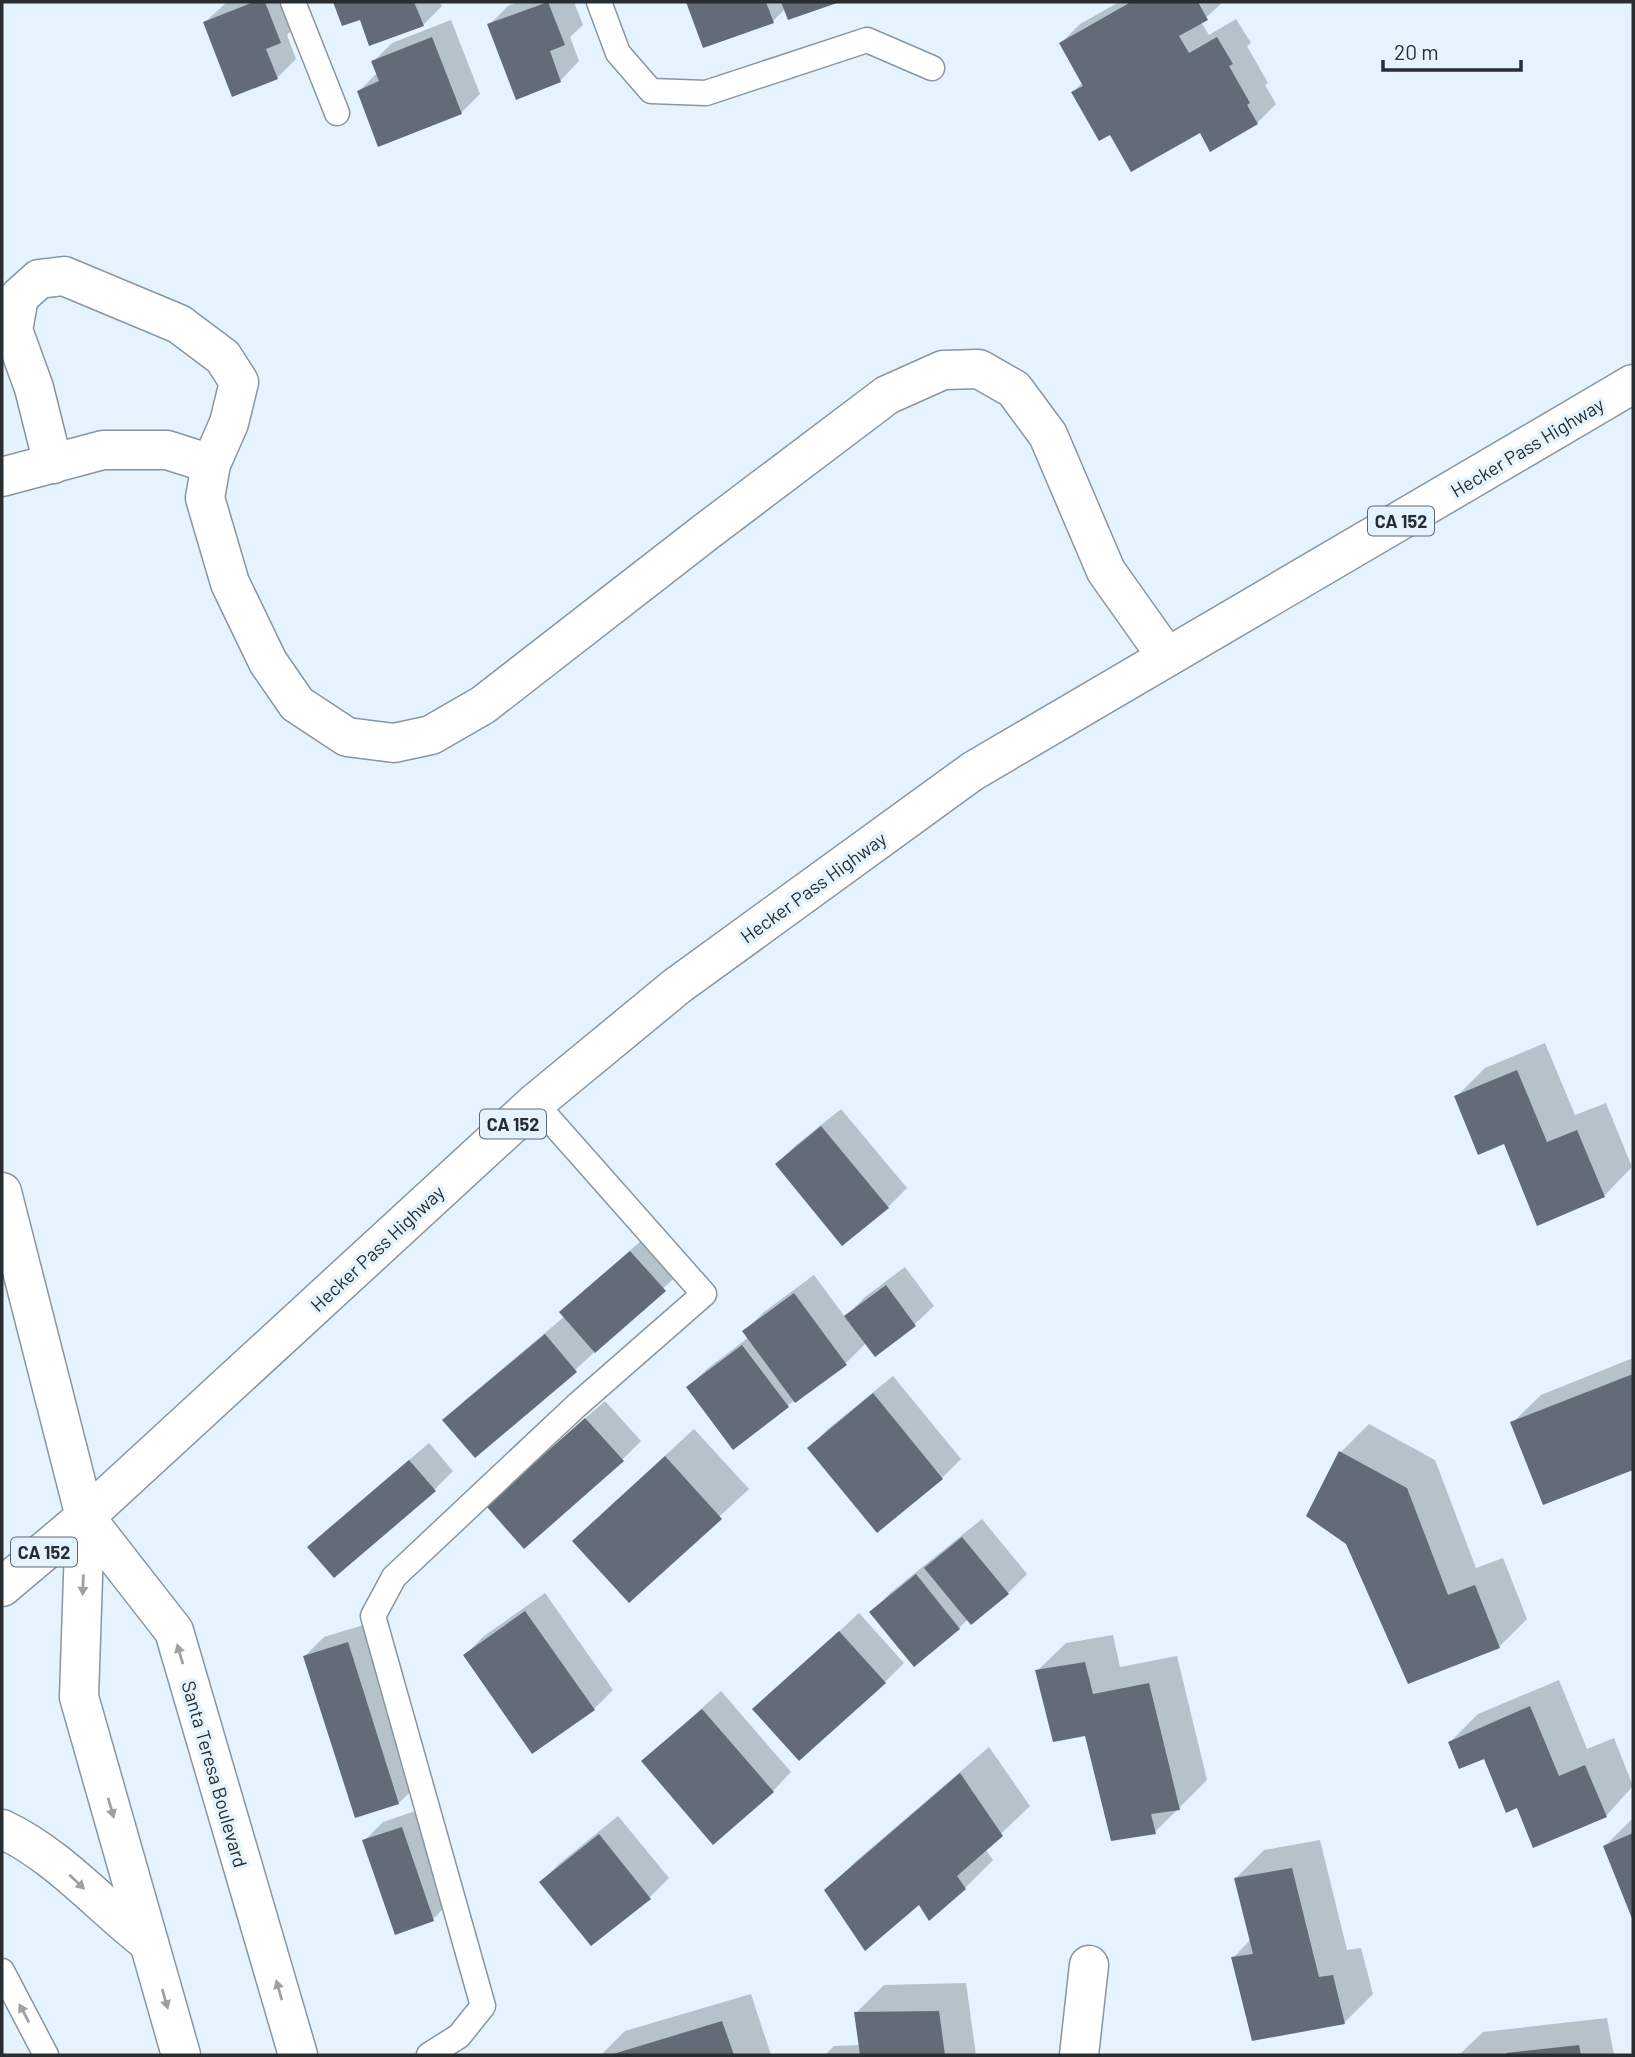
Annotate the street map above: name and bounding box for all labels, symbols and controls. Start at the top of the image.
scale bar [1383,28,1521,72]
text: 20 m [1394,39,1439,64]
street label: Hecker Pass Highway [1446,392,1608,502]
road number: CA 152 [1368,506,1434,536]
street label: Hecker Pass Highway [736,826,891,948]
road number: CA 152 [480,1110,546,1139]
street label: Hecker Pass Highway [305,1180,449,1316]
road number: CA 152 [11,1538,77,1567]
one-way arrow [77,1574,89,1596]
one-way arrow [175,1643,185,1664]
street label: Santa Teresa Boulevard [177,1678,253,1870]
one-way arrow [106,1798,116,1819]
one-way arrow [68,1874,86,1890]
one-way arrow [273,1979,283,2000]
one-way arrow [160,1989,171,2011]
one-way arrow [19,2003,30,2023]

